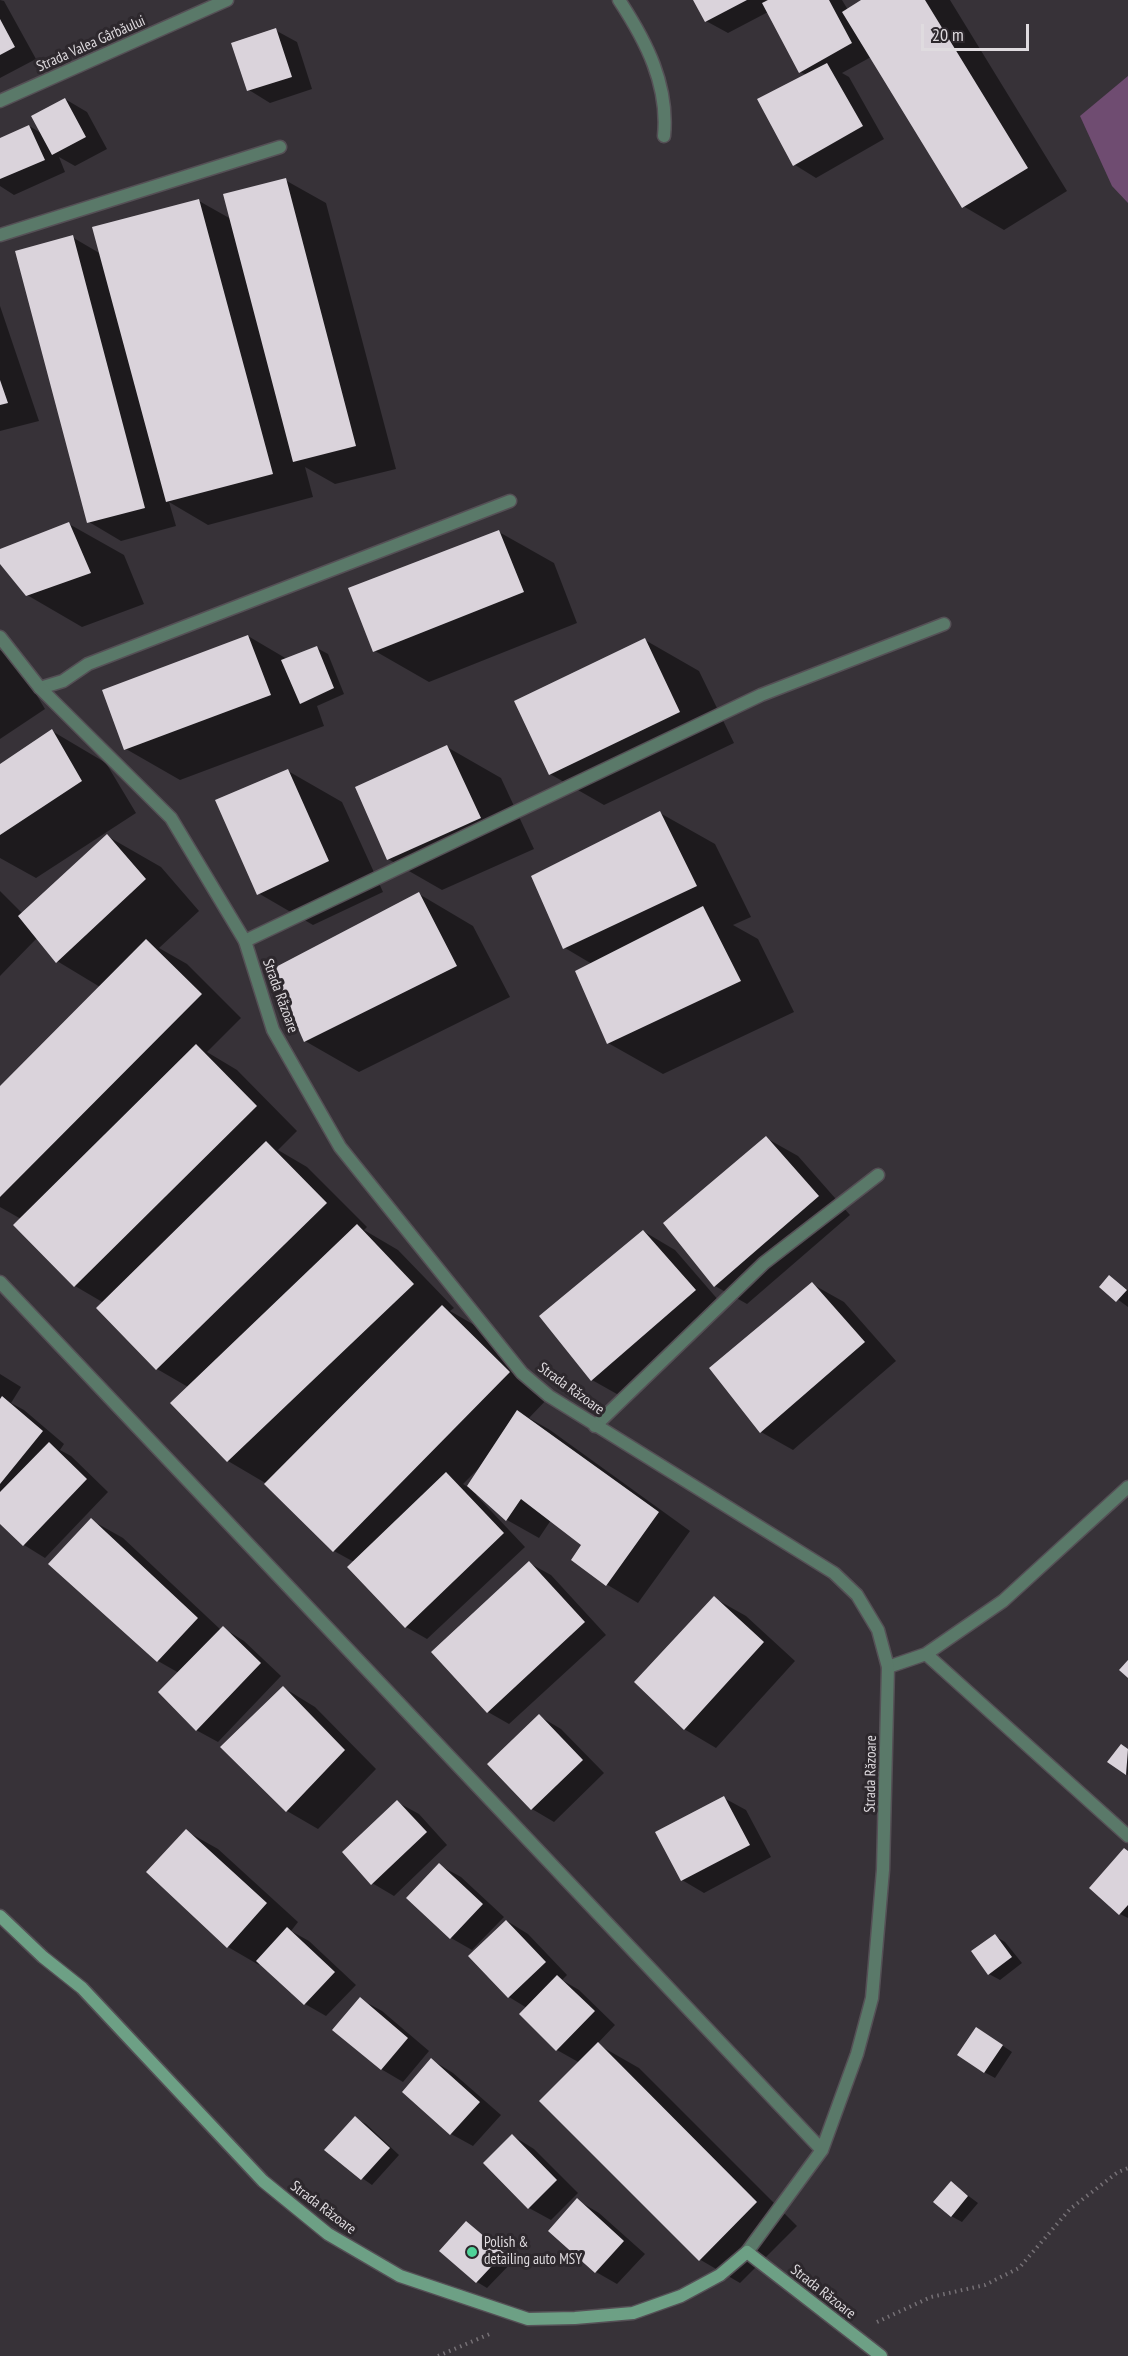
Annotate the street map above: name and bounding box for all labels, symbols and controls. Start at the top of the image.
street label: Strada Valea Gârbăului [34,12,148,76]
scale bar [924,12,1032,50]
text: 20 m [932,23,964,46]
street label: Strada Răzoare [258,956,302,1036]
street label: Strada Răzoare [534,1359,608,1419]
street label: Strada Răzoare [861,1735,881,1813]
street label: Strada Răzoare [287,2177,359,2239]
place label: Polish & detailing auto MSY [484,2234,582,2269]
marker: Polish & detailing auto MSY [465,2245,479,2259]
street label: Strada Răzoare [787,2261,859,2323]

